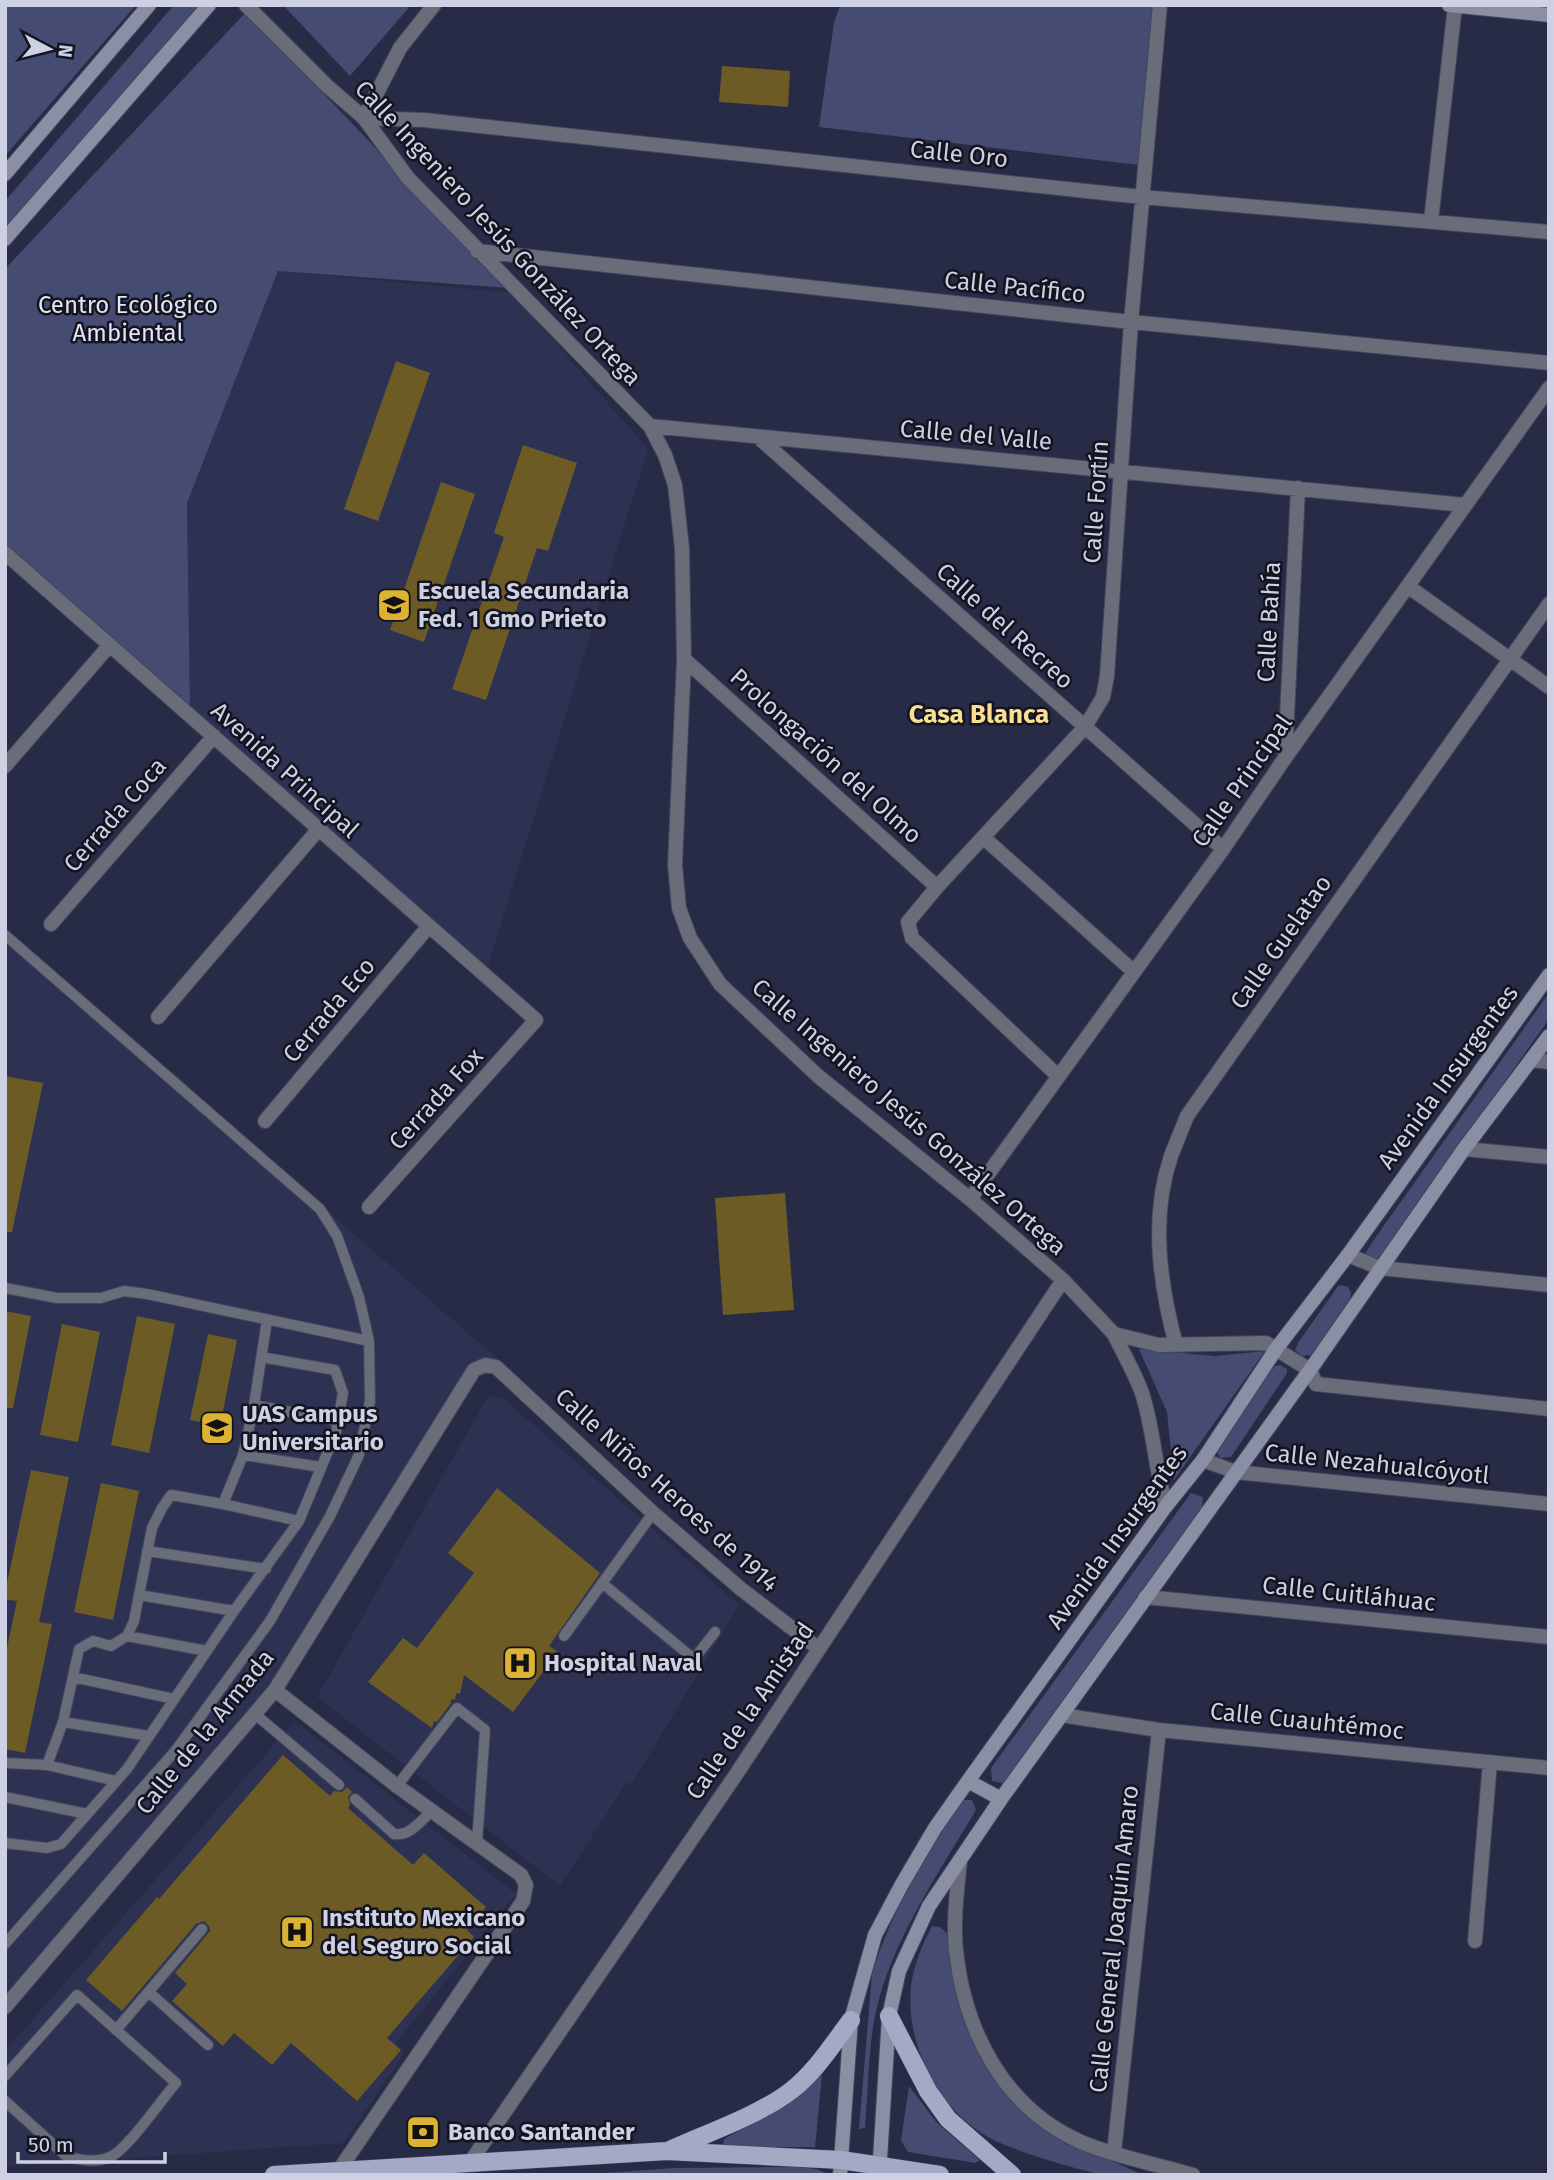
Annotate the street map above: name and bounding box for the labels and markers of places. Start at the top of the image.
place label: Escuela Secundaria Fed. 1 Gmo Prieto [418,577,629,633]
school or university icon: Escuela Secundaria Fed. 1 Gmo Prieto [375,586,413,624]
place label: UAS Campus Universitario [242,1400,384,1456]
school or university icon: UAS Campus Universitario [198,1409,236,1447]
hospital icon: Hospital Naval [501,1644,539,1682]
place label: Hospital Naval [544,1649,703,1677]
place label: Instituto Mexicano del Seguro Social [322,1904,525,1960]
hospital icon: Instituto Mexicano del Seguro Social [278,1913,316,1951]
bank icon: Banco Santander [404,2113,442,2151]
place label: Banco Santander [448,2118,635,2146]

